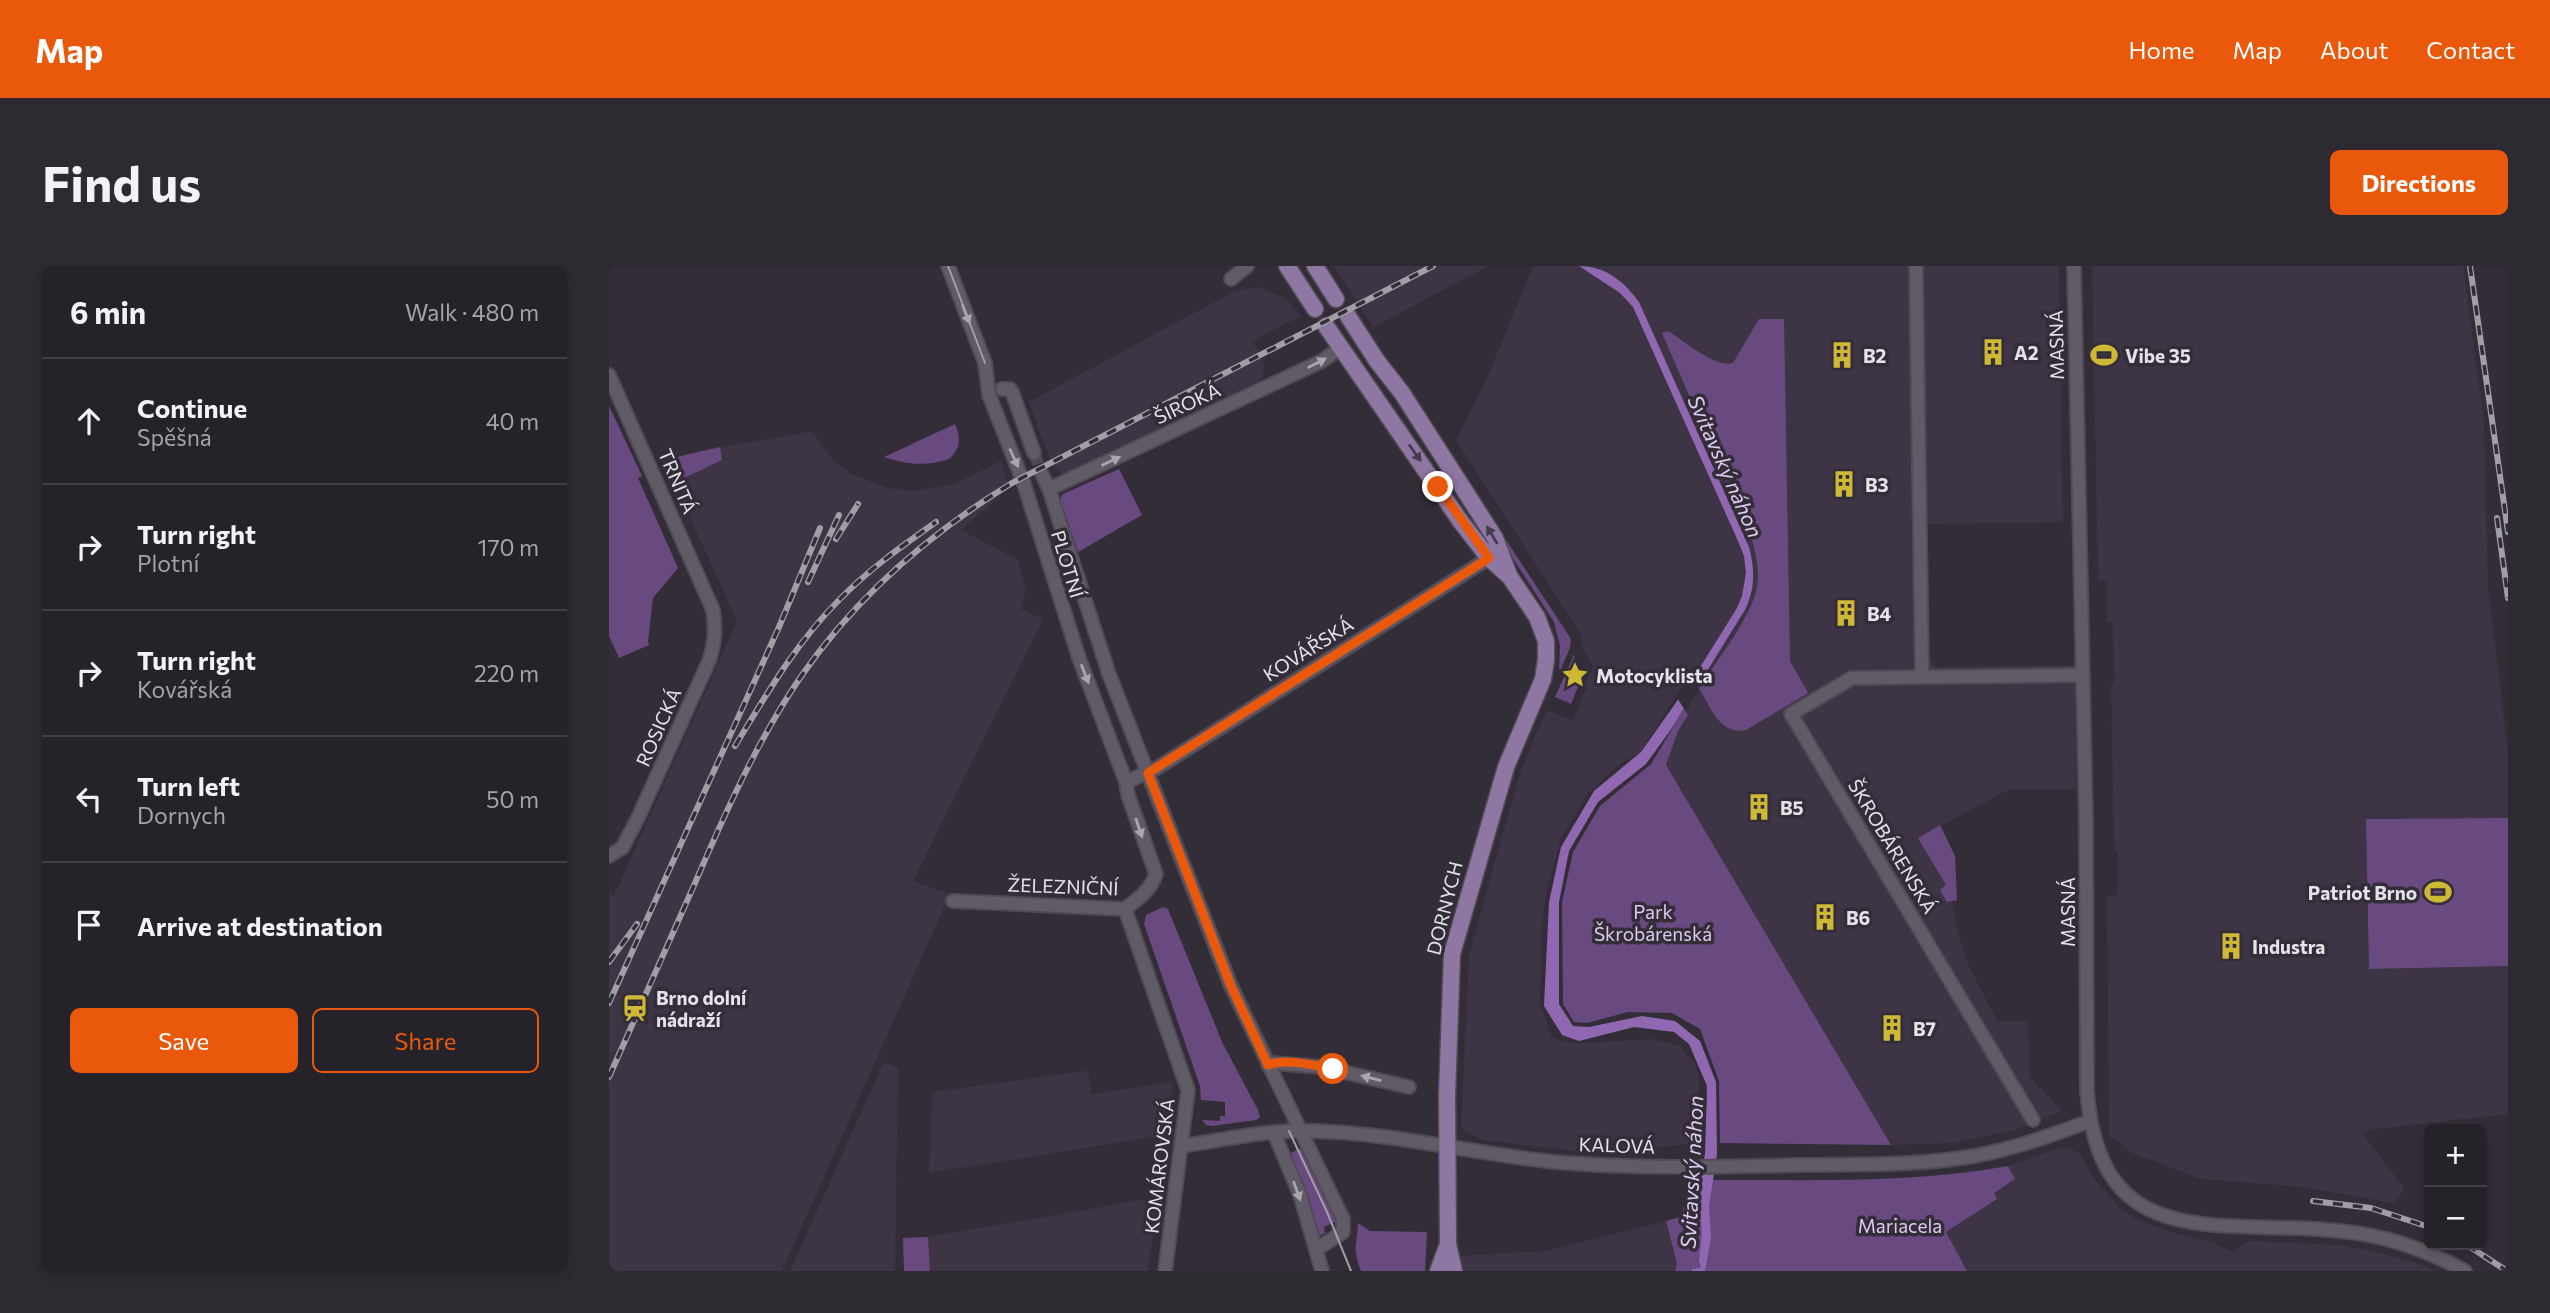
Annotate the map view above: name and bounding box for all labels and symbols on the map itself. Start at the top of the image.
one-way arrow [961,304,972,325]
street label: MASNÁ [2044,310,2068,380]
building icon: A2 [1978,337,2008,367]
building icon: B2 [1827,340,1857,370]
sports icon: Vibe 35 [2089,340,2119,370]
place label: A2 [2014,341,2038,364]
place label: B2 [1863,344,1886,367]
place label: Vibe 35 [2125,344,2191,367]
one-way arrow [1307,357,1327,369]
street label: ŠIROKÁ [1150,377,1224,428]
water label: Svitavský náhon [1683,391,1769,541]
one-way arrow [1408,444,1422,462]
street label: TRNITÁ [654,445,702,517]
one-way arrow [1008,448,1020,468]
one-way arrow [1101,455,1121,466]
building icon: B3 [1829,469,1859,499]
route end [1422,471,1453,502]
place label: B3 [1865,473,1889,496]
one-way arrow [1485,525,1498,544]
street label: PLOTNÍ [1047,528,1089,601]
building icon: B4 [1831,598,1861,628]
place label: B4 [1867,602,1892,625]
street label: KOVÁŘSKÁ [1259,612,1357,686]
place icon: Motocyklista [1560,660,1590,690]
one-way arrow [1079,664,1090,685]
place label: Motocyklista [1596,664,1713,687]
street label: ROSICKÁ [631,684,685,770]
street label: ŠKROBÁRENSKÁ [1844,774,1943,917]
building icon: B5 [1744,792,1774,822]
place label: B5 [1780,796,1804,819]
one-way arrow [1134,818,1145,839]
street label: DORNYCH [1421,859,1467,957]
street label: ŽELEZNIČNÍ [1007,872,1120,899]
street label: MASNÁ [2056,877,2079,947]
sports icon: Patriot Brno [2423,877,2453,907]
place label: Patriot Brno [2308,881,2417,904]
park label: Park Škrobárenská [1594,900,1712,945]
building icon: B6 [1810,902,1840,932]
place label: B6 [1846,906,1870,929]
building icon: Industra [2216,931,2246,961]
place label: Industra [2252,935,2325,958]
place label: Brno dolní nádraží [656,986,748,1031]
station icon: Brno dolní nádraží [620,993,650,1023]
building icon: B7 [1877,1013,1907,1043]
place label: B7 [1913,1017,1936,1040]
route start [1317,1053,1348,1084]
one-way arrow [1360,1072,1382,1083]
water label: Svitavský náhon [1675,1095,1707,1249]
street label: KOMÁROVSKÁ [1139,1097,1179,1235]
street label: KALOVÁ [1578,1132,1656,1158]
one-way arrow [1292,1180,1303,1201]
park label: Mariacela [1858,1214,1942,1237]

